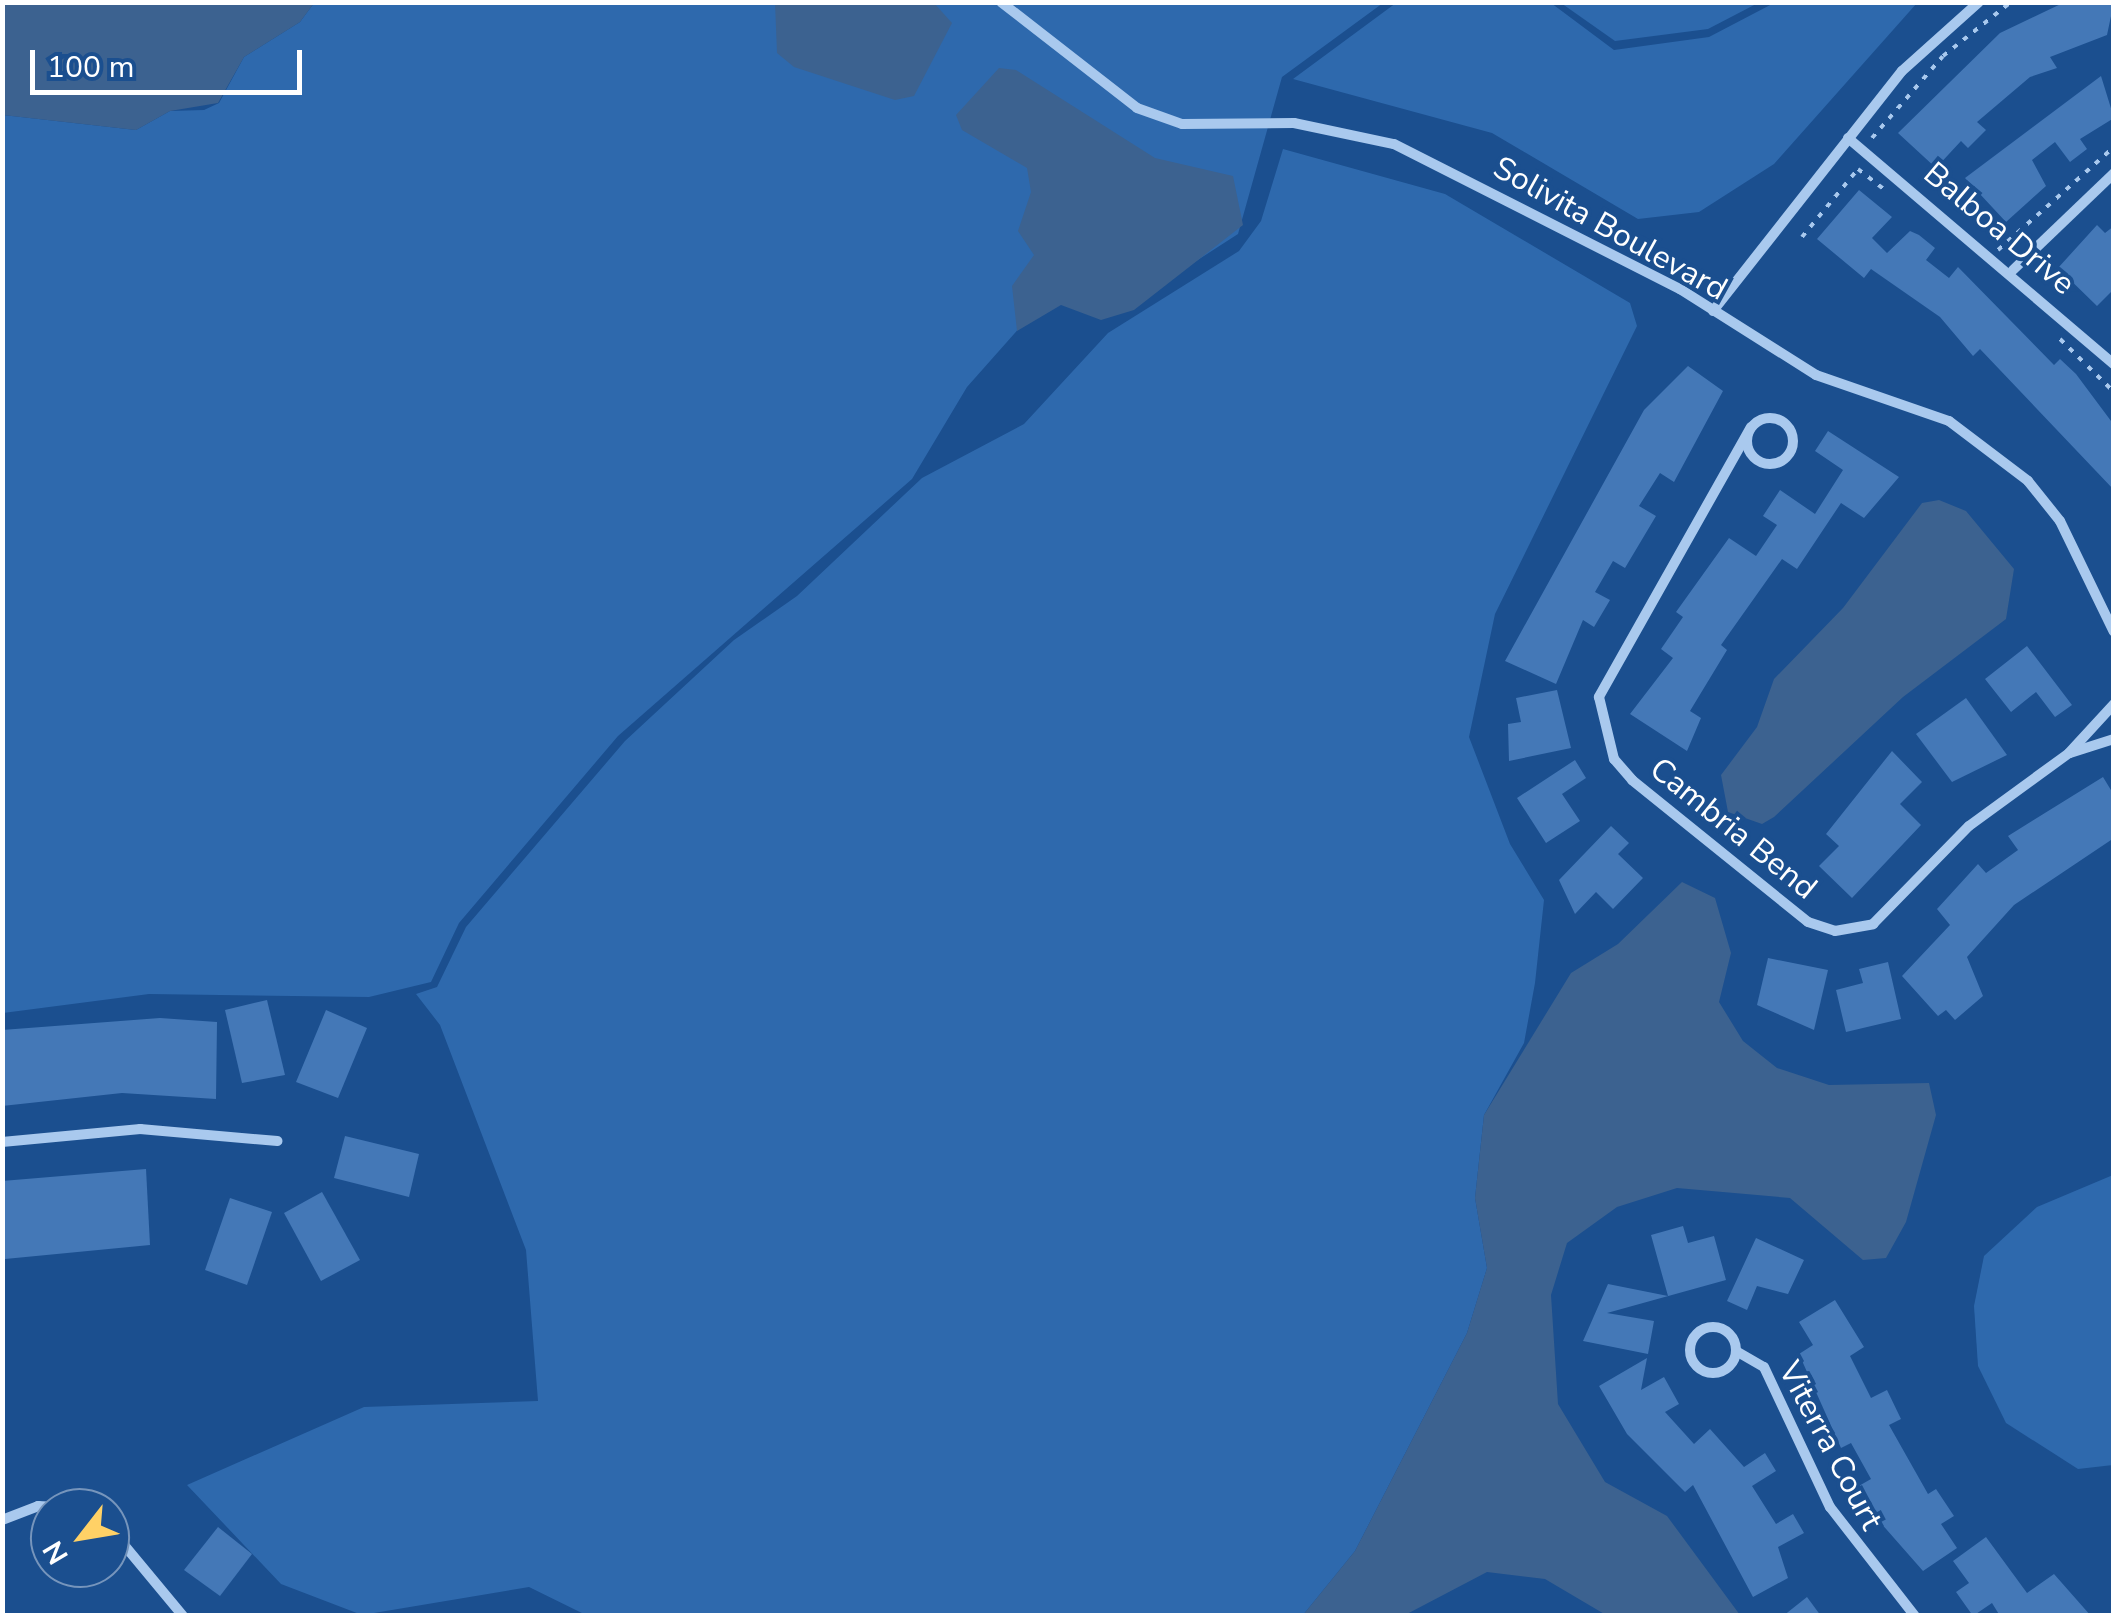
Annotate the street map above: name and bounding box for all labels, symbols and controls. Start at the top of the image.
scale bar [35,30,308,92]
text: 100 m [47,47,134,88]
street label: Solivita Boulevard [1486,149,1734,309]
street label: Balboa Drive [1916,155,2082,303]
street label: Cambria Bend [1642,750,1824,908]
street label: Viterra Court [1770,1355,1890,1537]
north arrow [30,1488,130,1588]
text: N [34,1534,78,1571]

